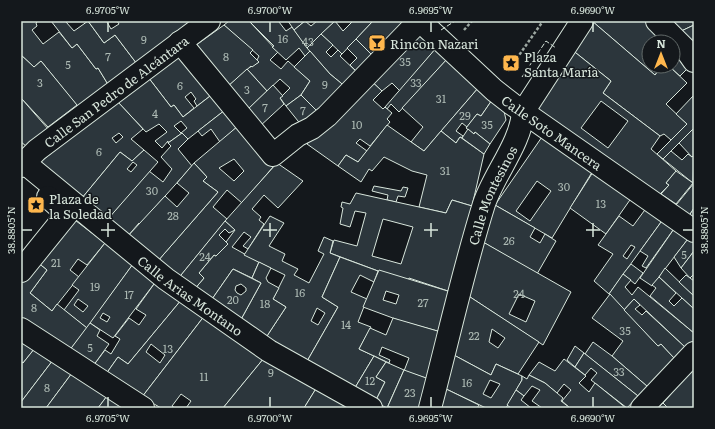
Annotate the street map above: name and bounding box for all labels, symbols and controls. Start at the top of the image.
text: 6.9705°W [86,2,130,17]
text: 6.9700°W [248,2,292,17]
text: 6.9695°W [409,2,453,17]
text: 6.9690°W [571,2,615,17]
house number: 16 [278,30,288,46]
street label: Calle San Pedro de Alcántara [40,31,192,151]
house number: 9 [141,31,147,47]
house number: 43 [302,33,314,49]
bar icon: Rincon Nazari [367,33,387,53]
place label: Rincon Nazari [390,34,479,53]
north arrow [641,34,681,74]
text: N [656,35,666,51]
place label: Plaza Santa María [524,47,599,81]
house number: 7 [105,48,111,64]
house number: 8 [223,48,229,64]
house number: 35 [399,53,411,69]
place icon: Plaza Santa María [501,53,521,73]
house number: 5 [65,56,71,72]
house number: 3 [37,74,43,90]
house number: 33 [410,74,422,90]
house number: 9 [322,76,328,92]
house number: 6 [177,77,183,93]
house number: 3 [244,81,250,97]
house number: 31 [436,90,447,106]
street label: Calle Soto Mancera [498,90,606,174]
house number: 7 [262,99,268,115]
house number: 7 [300,102,306,118]
house number: 4 [152,105,158,121]
house number: 29 [459,107,471,123]
house number: 10 [352,116,362,132]
house number: 35 [481,116,493,132]
street label: Calle Montesinos [463,142,521,247]
house number: 6 [96,143,102,159]
house number: 31 [440,162,451,178]
house number: 30 [558,178,570,194]
house number: 30 [146,182,158,198]
place label: Plaza de la Soledad [49,189,112,223]
place icon: Plaza de la Soledad [26,195,46,215]
house number: 13 [596,195,606,211]
text: 38.8805°N [3,206,18,254]
text: 38.8805°N [696,206,711,254]
house number: 28 [167,207,179,223]
house number: 26 [503,232,515,248]
house number: 5 [681,246,687,262]
house number: 24 [199,248,211,264]
street label: Calle Arias Montano [134,250,247,340]
house number: 21 [51,254,62,270]
house number: 19 [90,278,100,294]
house number: 16 [295,284,305,300]
house number: 24 [513,285,525,301]
house number: 17 [124,286,134,302]
house number: 20 [227,291,239,307]
house number: 27 [417,294,429,310]
house number: 18 [260,295,270,311]
house number: 8 [31,299,37,315]
house number: 14 [341,316,351,332]
house number: 35 [619,322,631,338]
house number: 22 [468,327,480,343]
house number: 5 [87,339,93,355]
house number: 13 [163,340,173,356]
house number: 33 [613,363,625,379]
house number: 9 [268,364,274,380]
house number: 11 [200,368,209,384]
house number: 12 [365,372,375,388]
house number: 16 [462,374,472,390]
house number: 8 [44,379,50,395]
house number: 23 [404,384,416,400]
text: 6.9705°W [86,410,130,425]
text: 6.9700°W [248,410,292,425]
text: 6.9695°W [409,410,453,425]
text: 6.9690°W [571,410,615,425]

